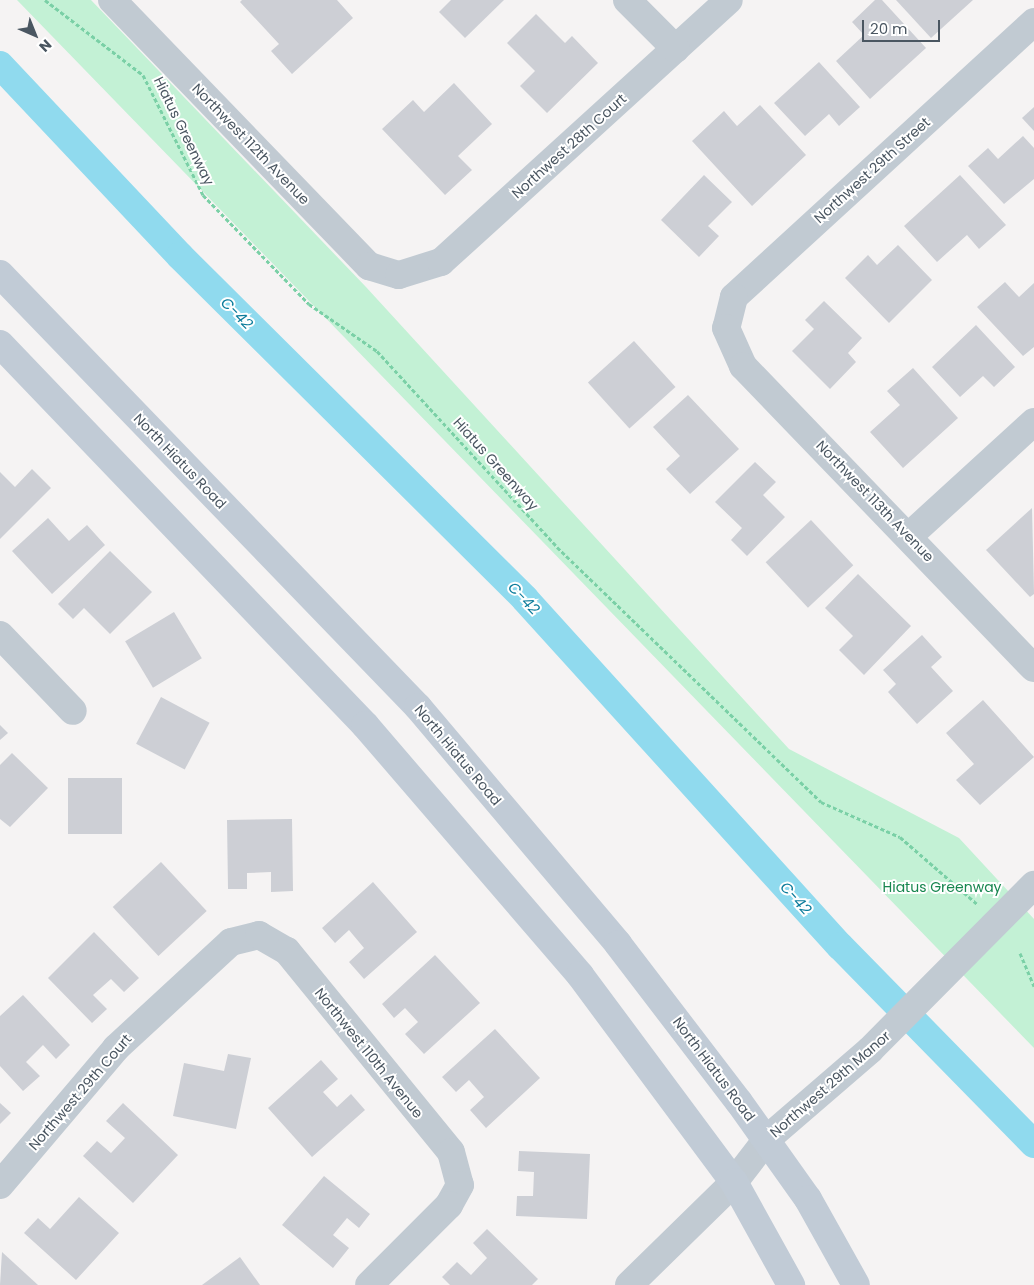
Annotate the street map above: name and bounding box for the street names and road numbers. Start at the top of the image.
street label: Hiatus Greenway [150,74,218,188]
street label: Northwest 112th Avenue [189,80,313,208]
street label: Northwest 28th Court [508,90,630,202]
street label: Northwest 29th Street [811,114,933,226]
street label: North Hiatus Road [130,410,230,512]
street label: Hiatus Greenway [450,414,542,514]
street label: Northwest 113th Avenue [813,437,937,565]
street label: North Hiatus Road [411,701,505,809]
street label: Northwest 110th Avenue [311,985,427,1121]
street label: North Hiatus Road [669,1014,759,1124]
street label: Northwest 29th Manor [766,1027,894,1141]
street label: Northwest 29th Court [25,1031,135,1153]

